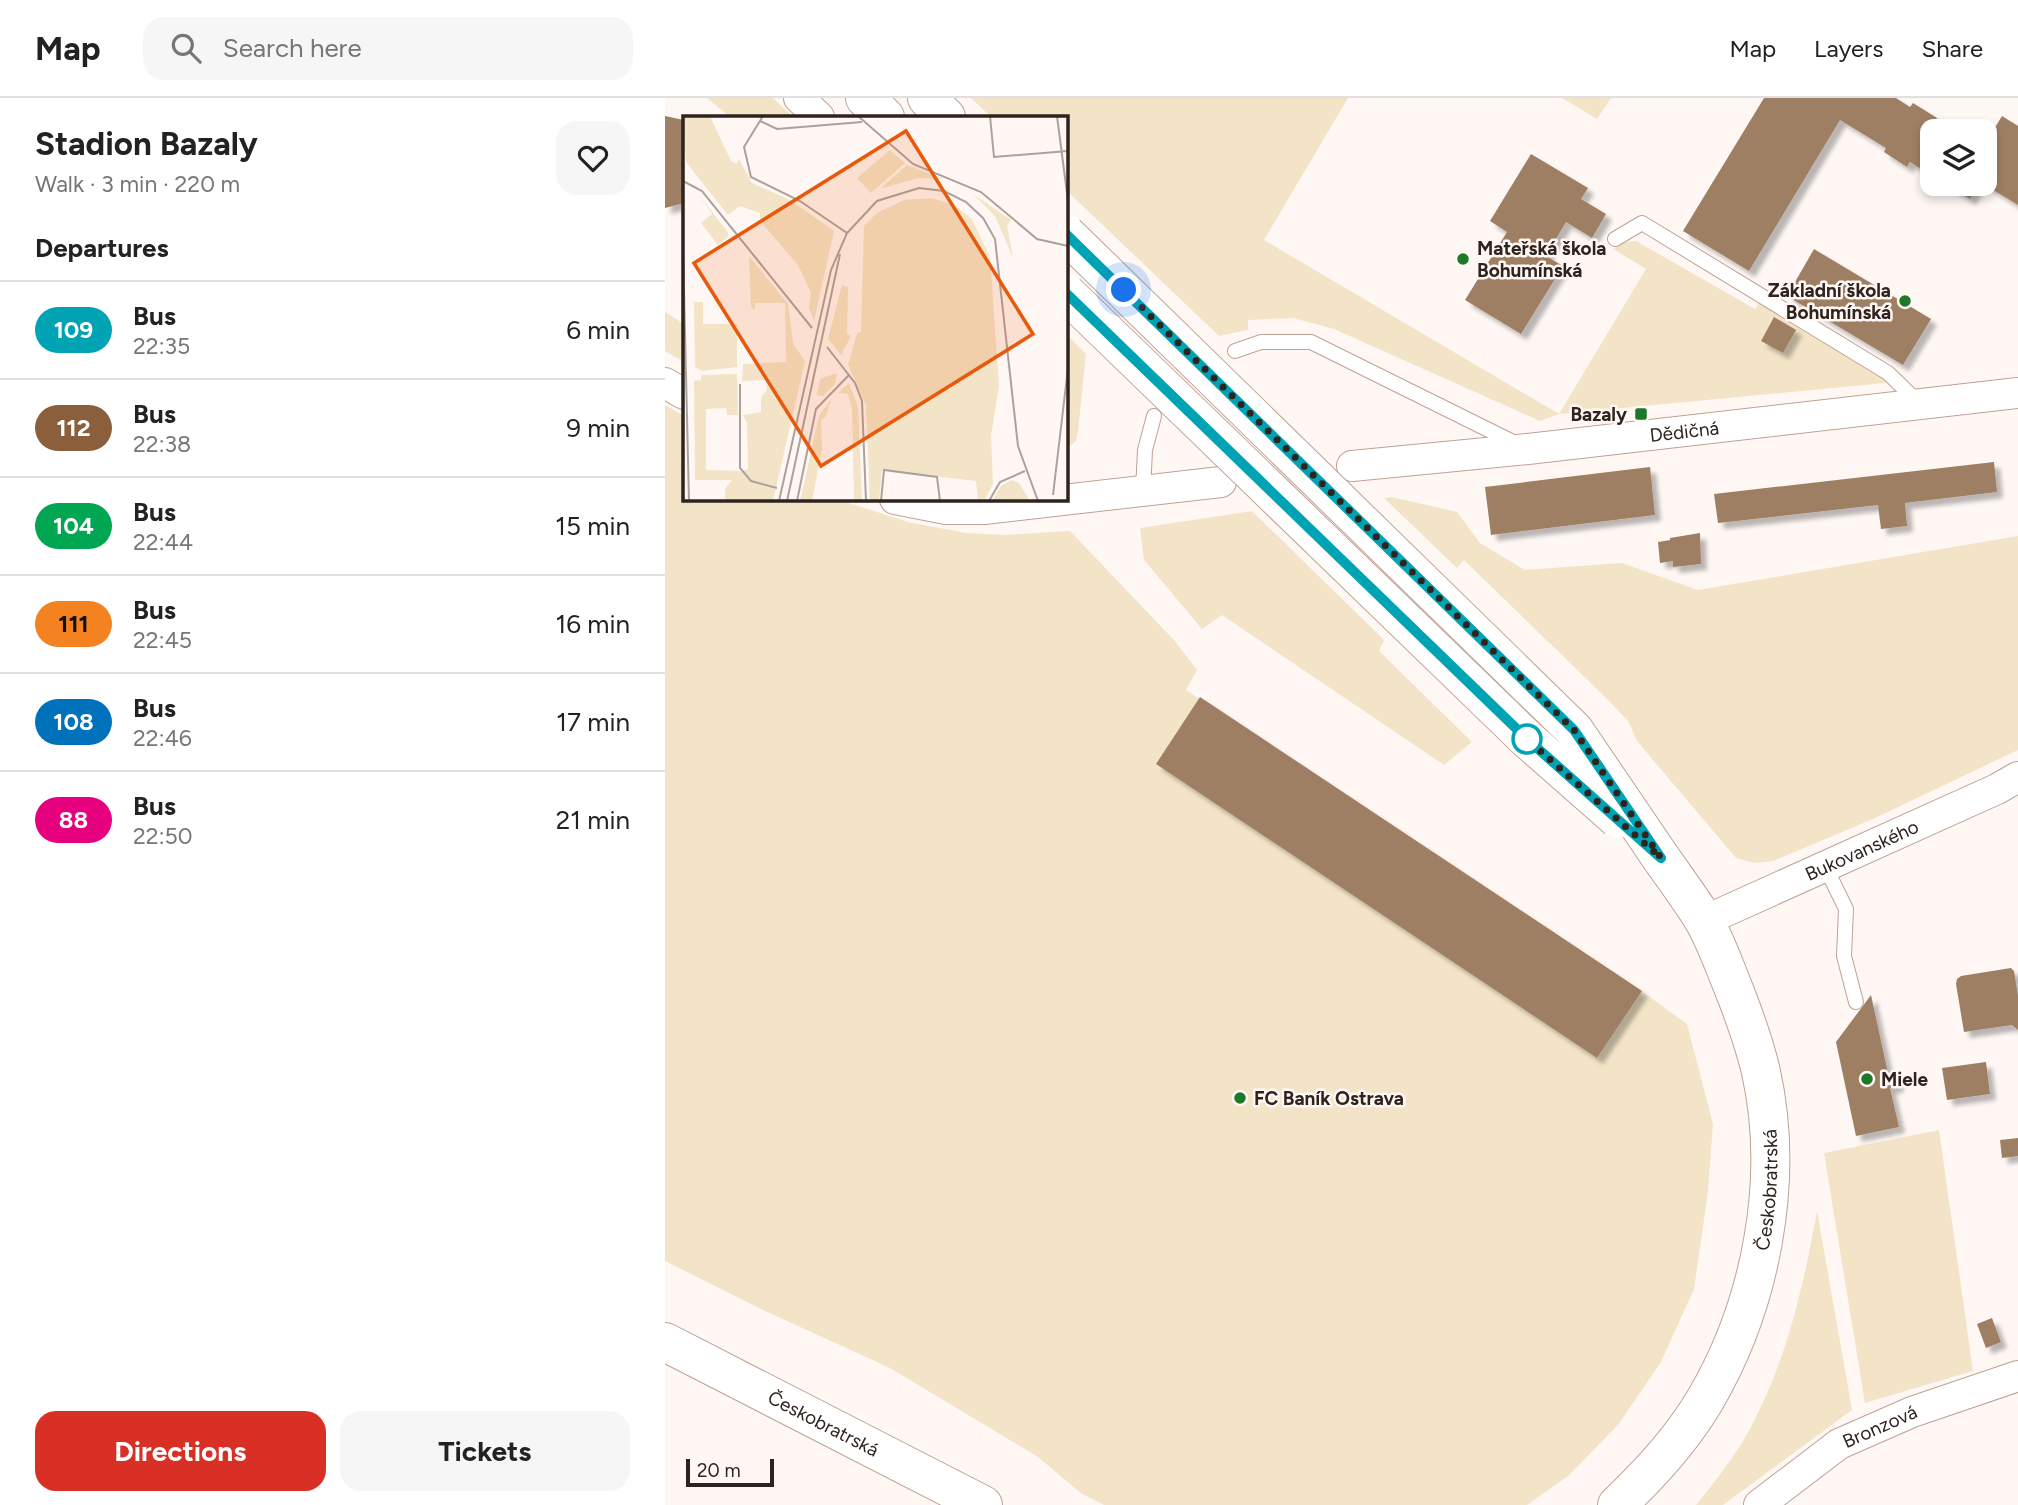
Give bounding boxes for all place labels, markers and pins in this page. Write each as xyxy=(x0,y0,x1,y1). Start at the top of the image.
place label: Mateřská škola Bohumínská xyxy=(1477,237,1606,282)
marker: Mateřská škola Bohumínská xyxy=(1455,251,1471,267)
place label: Základní škola Bohumínská xyxy=(1768,279,1891,324)
marker: Základní škola Bohumínská xyxy=(1897,293,1913,309)
place label: Bazaly xyxy=(1570,403,1627,426)
marker: Bazaly xyxy=(1633,406,1649,422)
unlabelled marker xyxy=(1512,724,1542,754)
place label: Miele xyxy=(1881,1068,1928,1091)
marker: Miele xyxy=(1859,1071,1875,1087)
place label: FC Baník Ostrava xyxy=(1254,1087,1404,1110)
marker: FC Baník Ostrava xyxy=(1232,1090,1248,1106)

